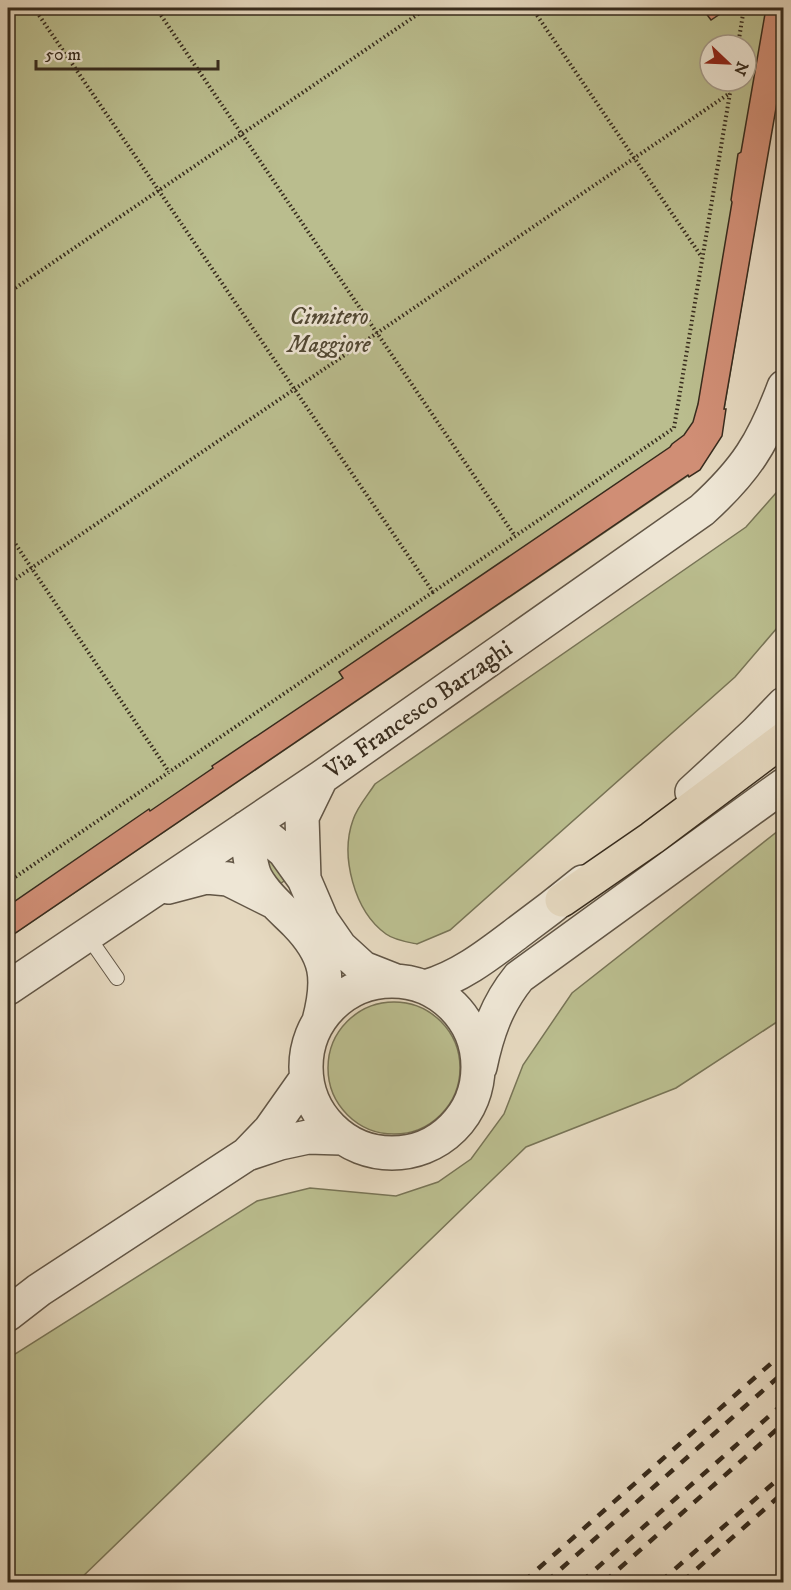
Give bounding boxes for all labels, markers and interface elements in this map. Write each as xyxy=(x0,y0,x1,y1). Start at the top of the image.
scale bar xyxy=(36,33,218,71)
north arrow xyxy=(698,33,758,93)
text: 50 m xyxy=(45,44,81,66)
text: N xyxy=(729,59,753,78)
park label: Cimitero Maggiore xyxy=(286,302,371,360)
street label: Via Francesco Barzaghi xyxy=(318,634,518,786)

